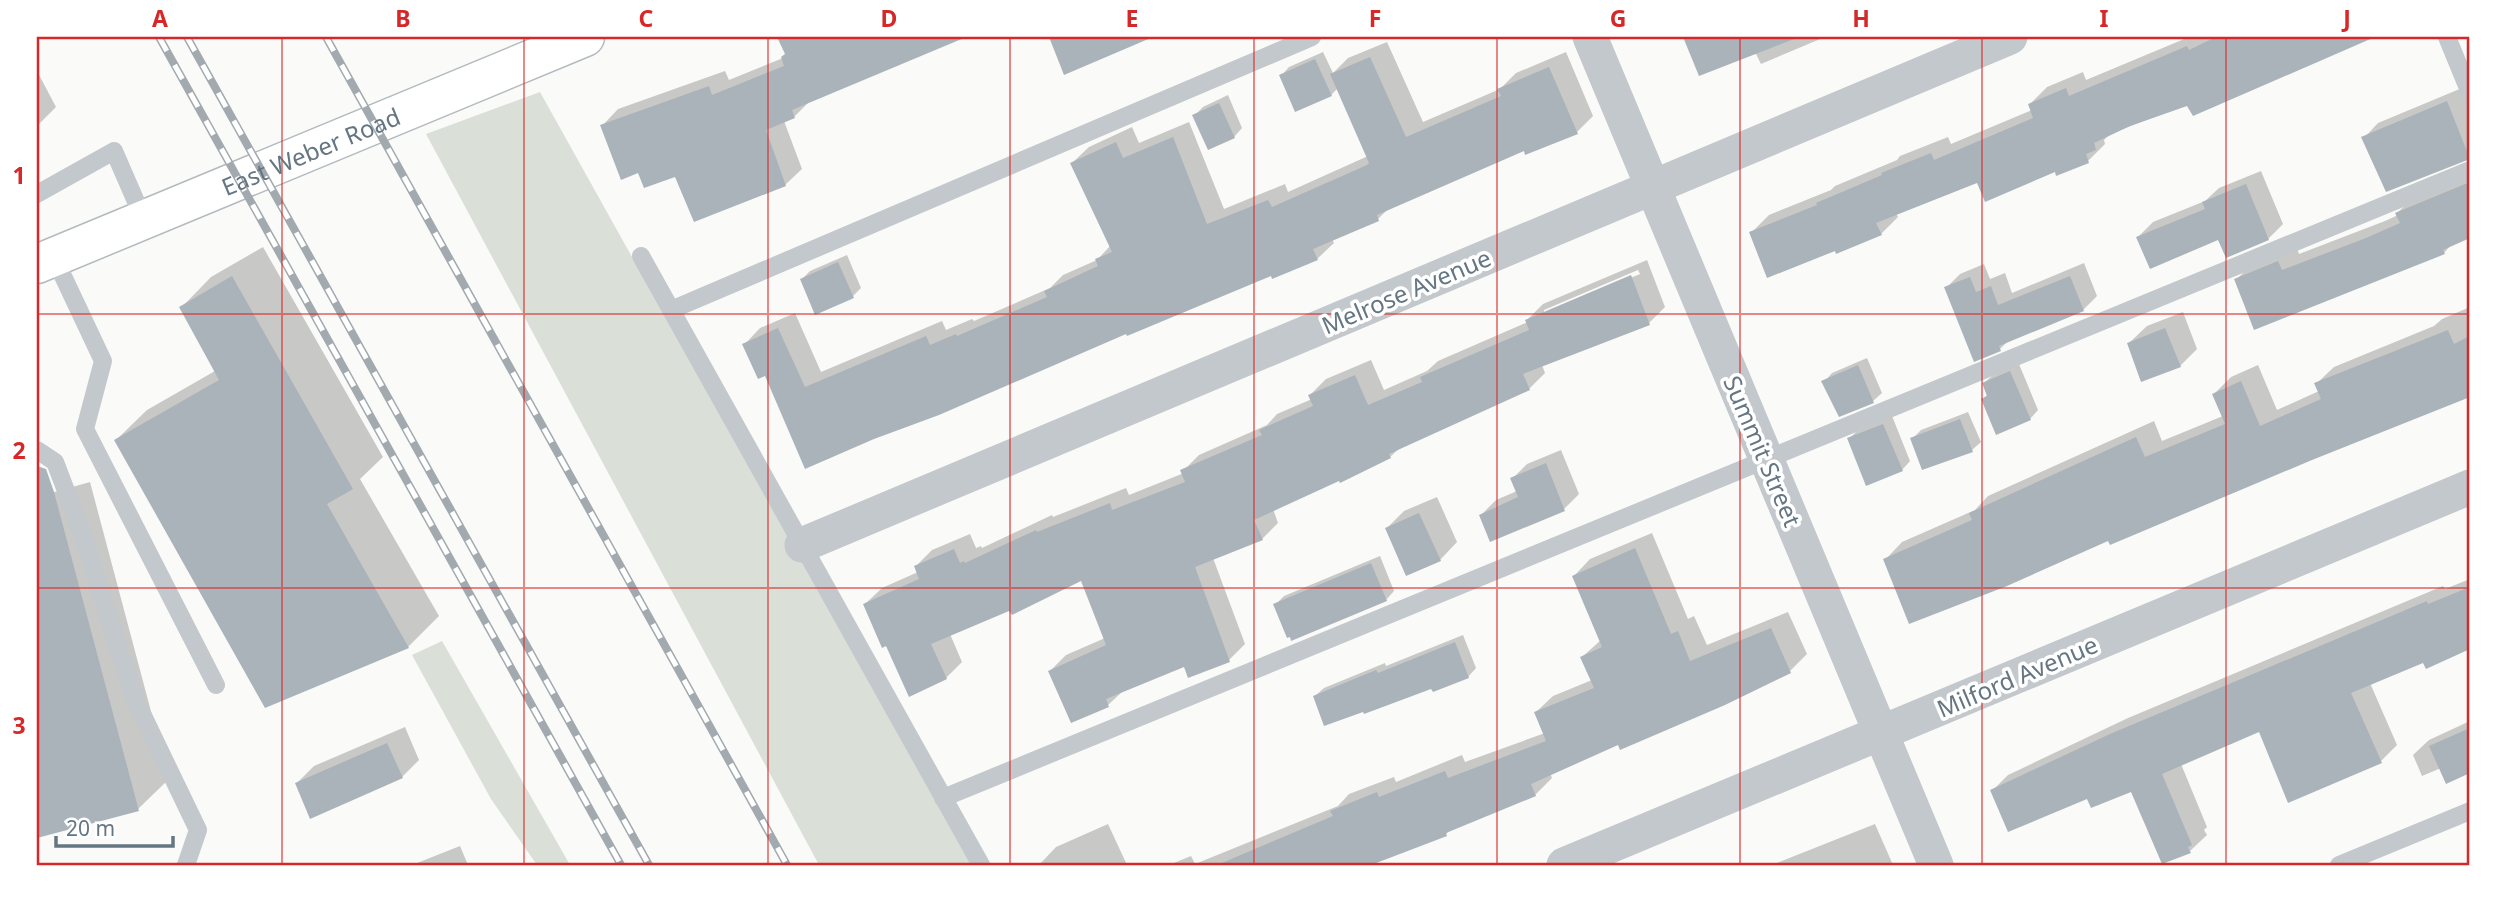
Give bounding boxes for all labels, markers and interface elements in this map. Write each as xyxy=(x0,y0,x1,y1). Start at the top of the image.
text: A xyxy=(152,2,168,34)
text: B xyxy=(395,2,411,34)
text: C xyxy=(639,2,654,34)
text: D xyxy=(881,2,897,34)
text: E xyxy=(1126,2,1138,34)
text: F xyxy=(1369,2,1381,34)
text: G xyxy=(1610,2,1626,34)
text: H xyxy=(1852,2,1870,34)
text: I xyxy=(2100,2,2109,34)
text: J xyxy=(2341,2,2351,34)
street label: East Weber Road xyxy=(216,99,405,202)
text: 1 xyxy=(12,159,26,191)
street label: Melrose Avenue xyxy=(1316,240,1496,342)
street label: Summit Street xyxy=(1716,370,1810,532)
text: 2 xyxy=(12,434,26,466)
street label: Milford Avenue xyxy=(1932,627,2102,725)
text: 3 xyxy=(12,709,26,741)
scale bar xyxy=(56,804,173,848)
text: 20 m xyxy=(66,814,115,842)

